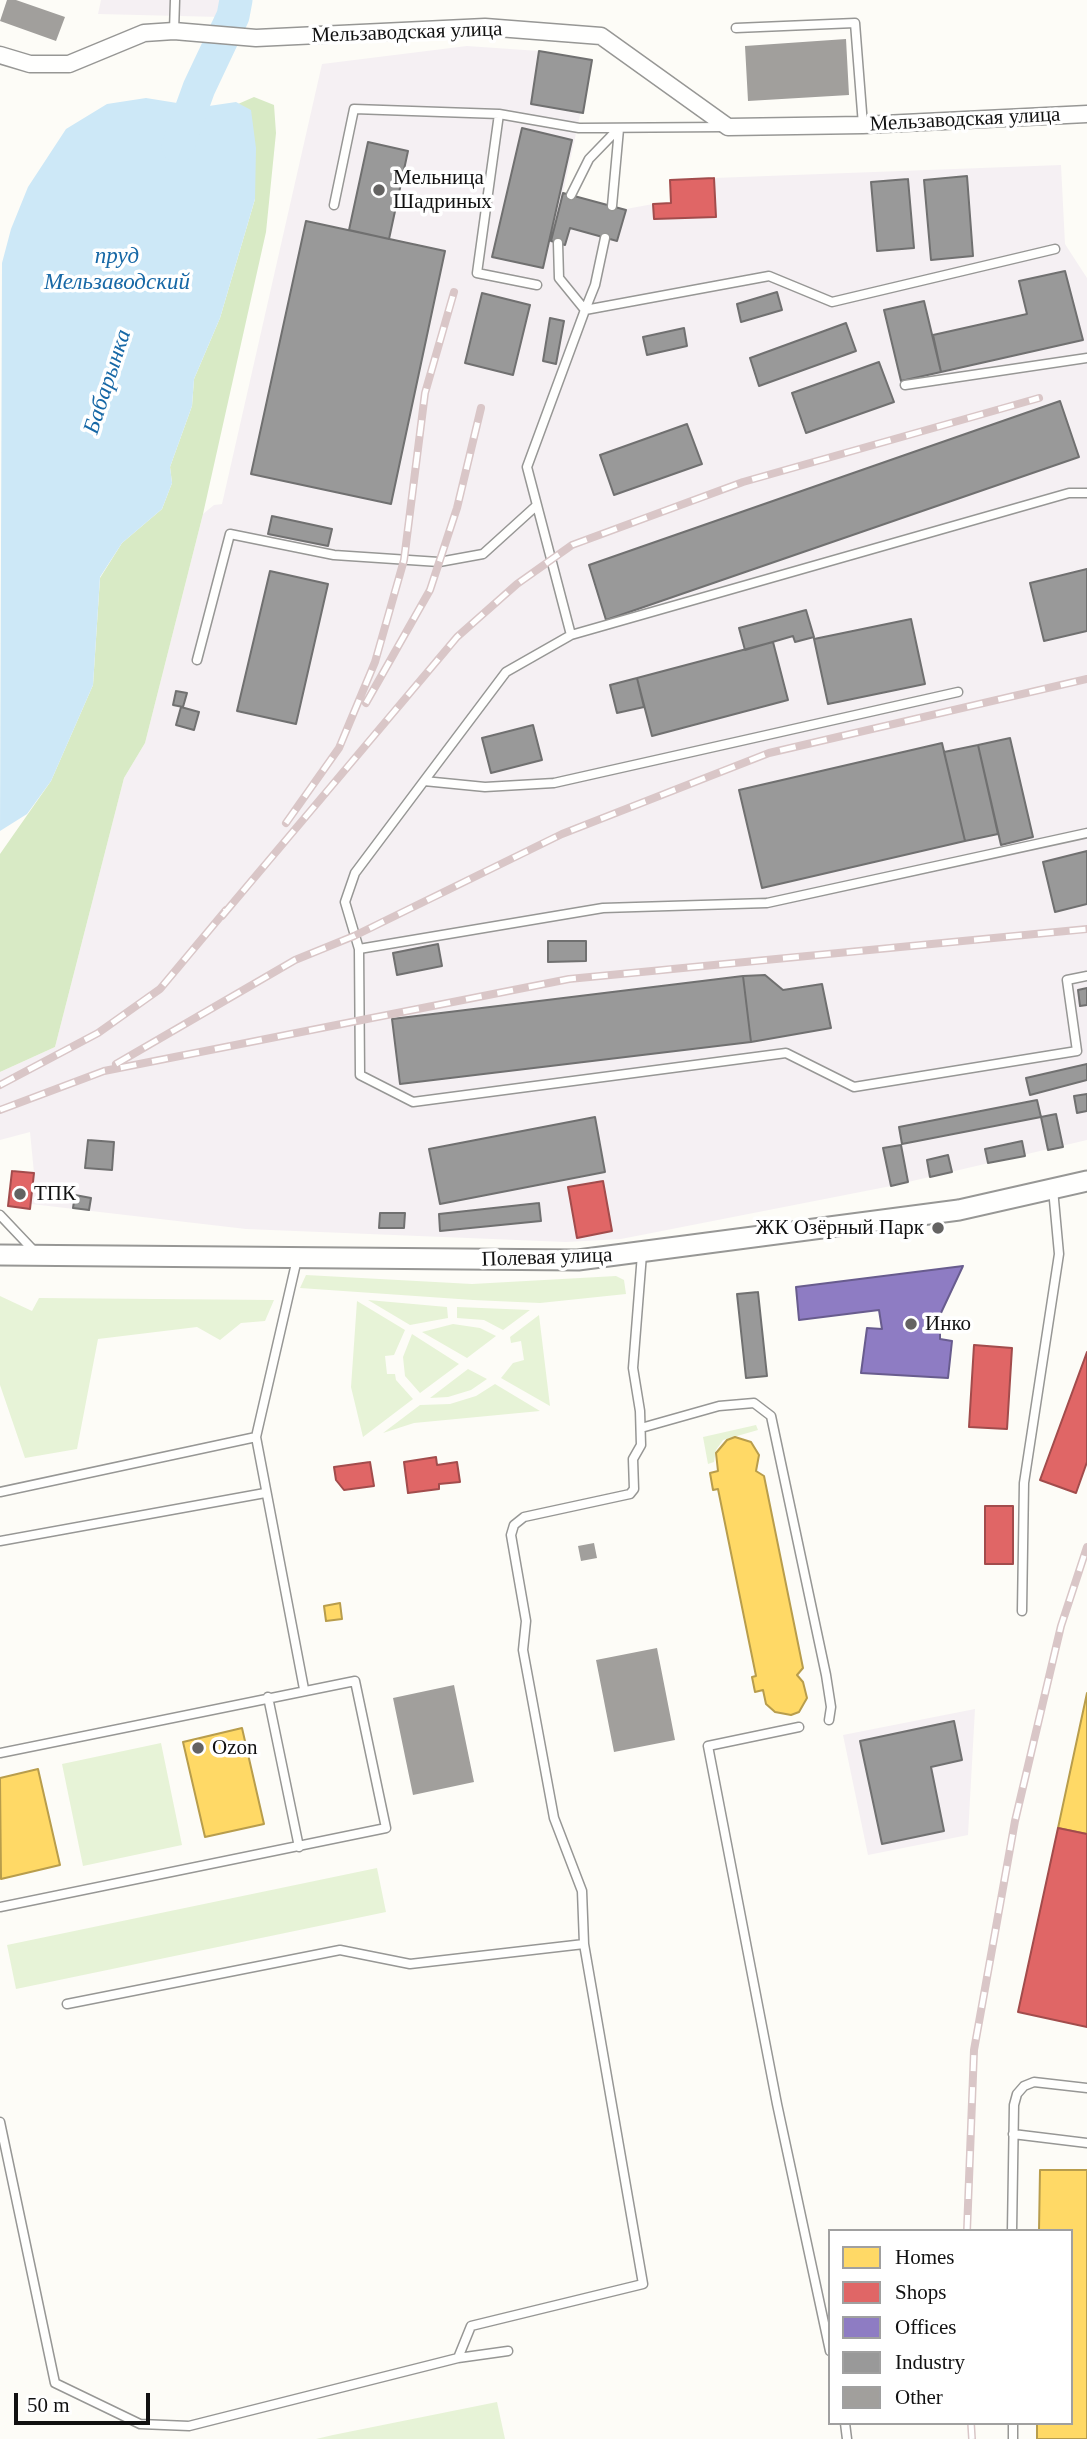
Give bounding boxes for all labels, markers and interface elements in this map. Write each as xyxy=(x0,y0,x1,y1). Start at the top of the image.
street label: Мельзаводская улица xyxy=(311,17,503,49)
street label: Мельзаводская улица xyxy=(869,102,1061,138)
place label: Мельница Шадриных xyxy=(393,165,492,215)
marker: Мельница Шадриных xyxy=(371,182,387,198)
water label: пруд Мельзаводский xyxy=(44,243,190,297)
water label: Бабарынка xyxy=(78,326,138,438)
place label: ТПК xyxy=(34,1181,76,1207)
marker: ТПК xyxy=(12,1186,28,1202)
place label: ЖК Озёрный Парк xyxy=(756,1215,924,1241)
marker: ЖК Озёрный Парк xyxy=(930,1220,946,1236)
street label: Полевая улица xyxy=(481,1243,613,1273)
place label: Инко xyxy=(925,1311,971,1337)
marker: Инко xyxy=(903,1316,919,1332)
place label: Ozon xyxy=(212,1735,257,1761)
marker: Ozon xyxy=(190,1740,206,1756)
legend xyxy=(828,2229,1073,2425)
text: Homes xyxy=(895,2245,955,2269)
text: Shops xyxy=(895,2280,946,2304)
text: Offices xyxy=(895,2315,956,2339)
text: Industry xyxy=(895,2350,965,2374)
scale bar xyxy=(18,2380,154,2424)
text: Other xyxy=(895,2385,943,2409)
text: 50 m xyxy=(27,2393,70,2417)

